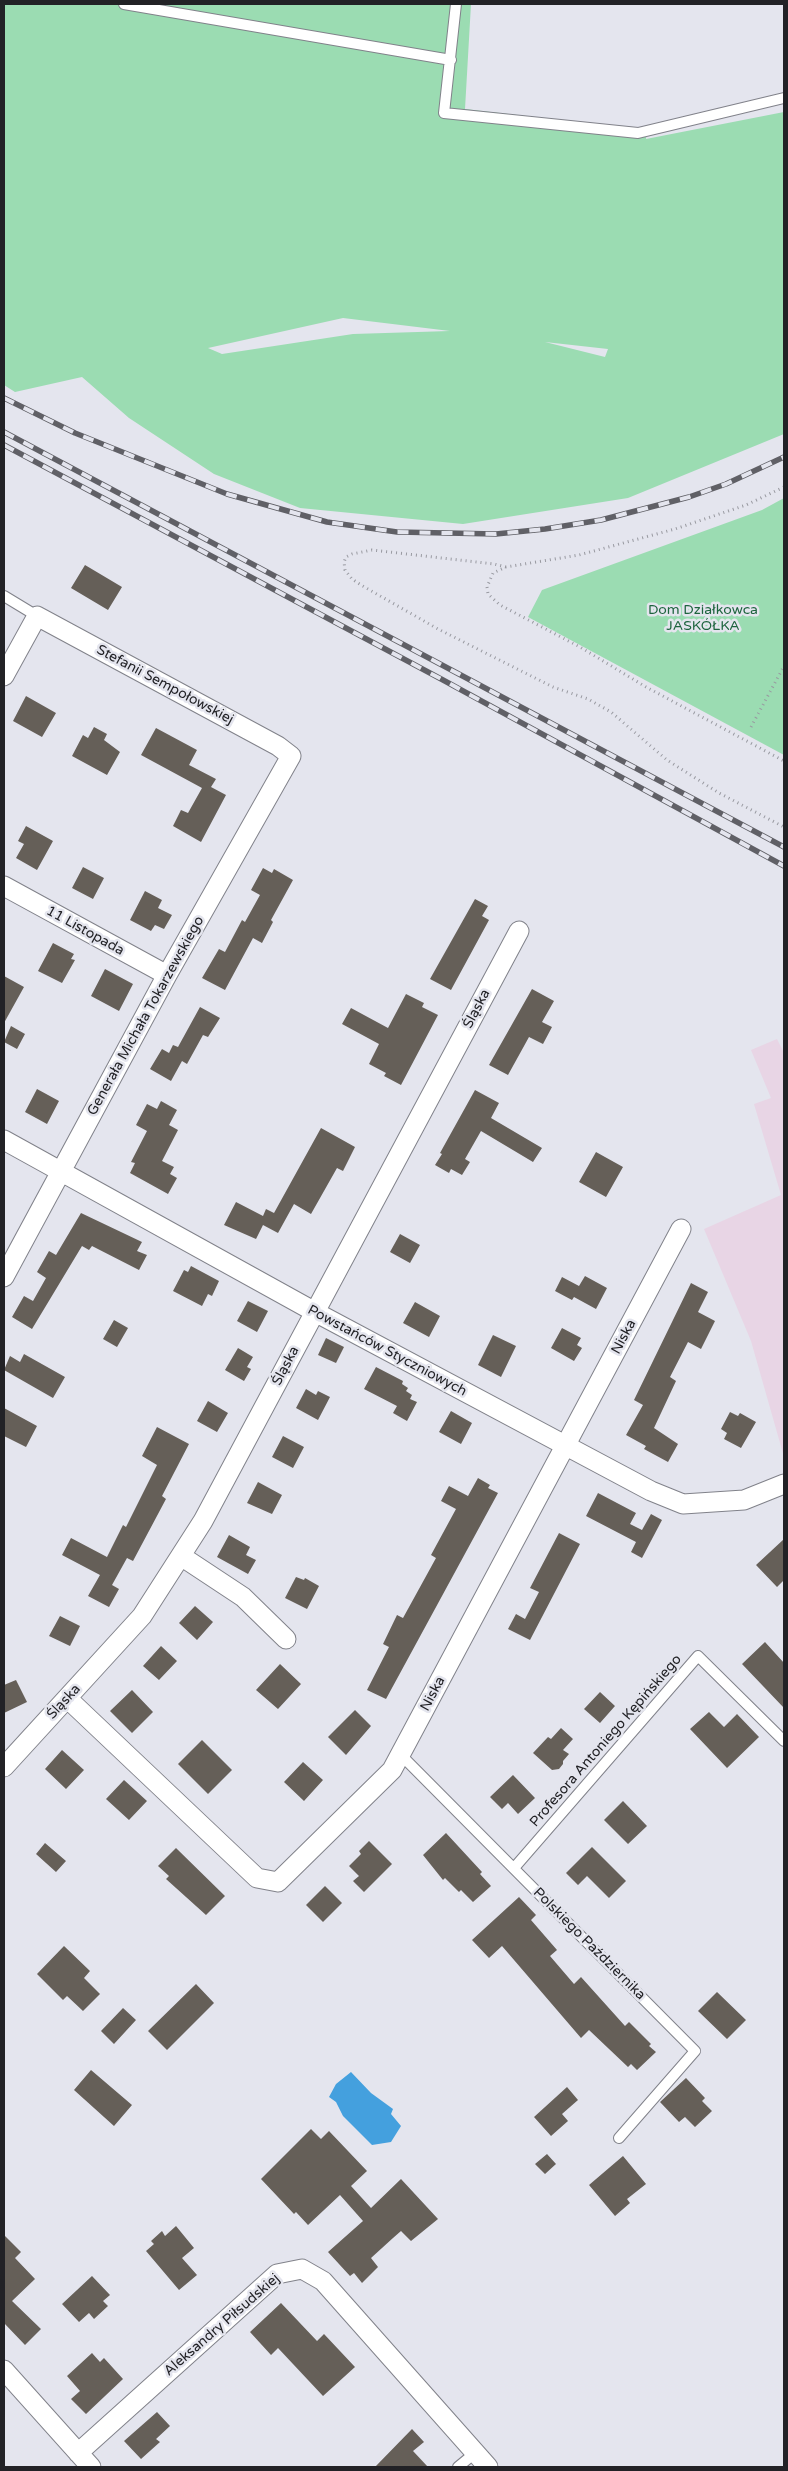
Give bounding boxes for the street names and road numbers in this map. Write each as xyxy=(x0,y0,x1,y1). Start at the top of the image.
street label: Stefanii Sempołowskiej xyxy=(94,642,236,728)
street label: 11 Listopada xyxy=(43,903,127,959)
street label: Generała Michała Tokarzewskiego xyxy=(84,913,208,1119)
street label: Śląska xyxy=(460,987,494,1031)
street label: Powstańców Styczniowych xyxy=(304,1302,470,1400)
street label: Niska xyxy=(608,1317,640,1357)
street label: Śląska xyxy=(269,1344,303,1388)
street label: Profesora Antoniego Kępińskiego xyxy=(527,1652,685,1830)
street label: Niska xyxy=(417,1674,449,1714)
street label: Śląska xyxy=(44,1681,84,1723)
street label: Polskiego Października xyxy=(529,1884,649,2004)
street label: Aleksandry Piłsudskiej xyxy=(161,2270,283,2380)

